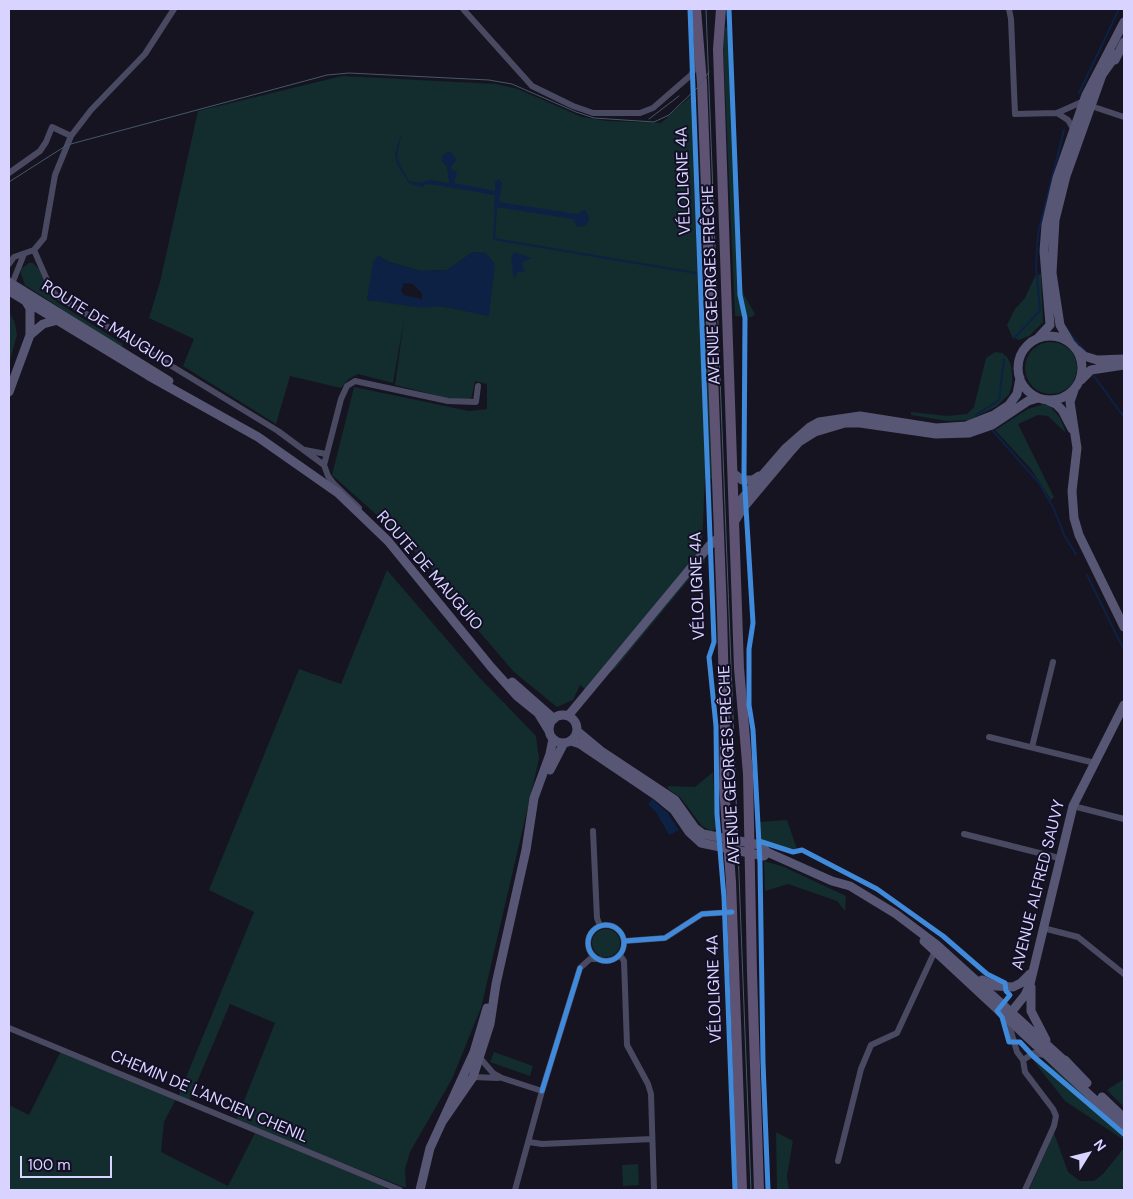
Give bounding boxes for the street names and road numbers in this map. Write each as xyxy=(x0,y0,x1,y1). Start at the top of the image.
street label: VÉLOLIGNE 4A xyxy=(673,126,695,236)
street label: AVENUE GEORGES FRÊCHE xyxy=(699,185,725,385)
street label: ROUTE DE MAUGUIO xyxy=(38,277,176,373)
street label: ROUTE DE MAUGUIO xyxy=(372,507,486,635)
street label: VÉLOLIGNE 4A xyxy=(687,531,709,641)
street label: AVENUE GEORGES FRÊCHE xyxy=(715,665,745,865)
street label: AVENUE ALFRED SAUVY xyxy=(1009,798,1069,972)
street label: VÉLOLIGNE 4A xyxy=(704,934,726,1044)
street label: CHEMIN DE L'ANCIEN CHENIL xyxy=(107,1047,311,1147)

